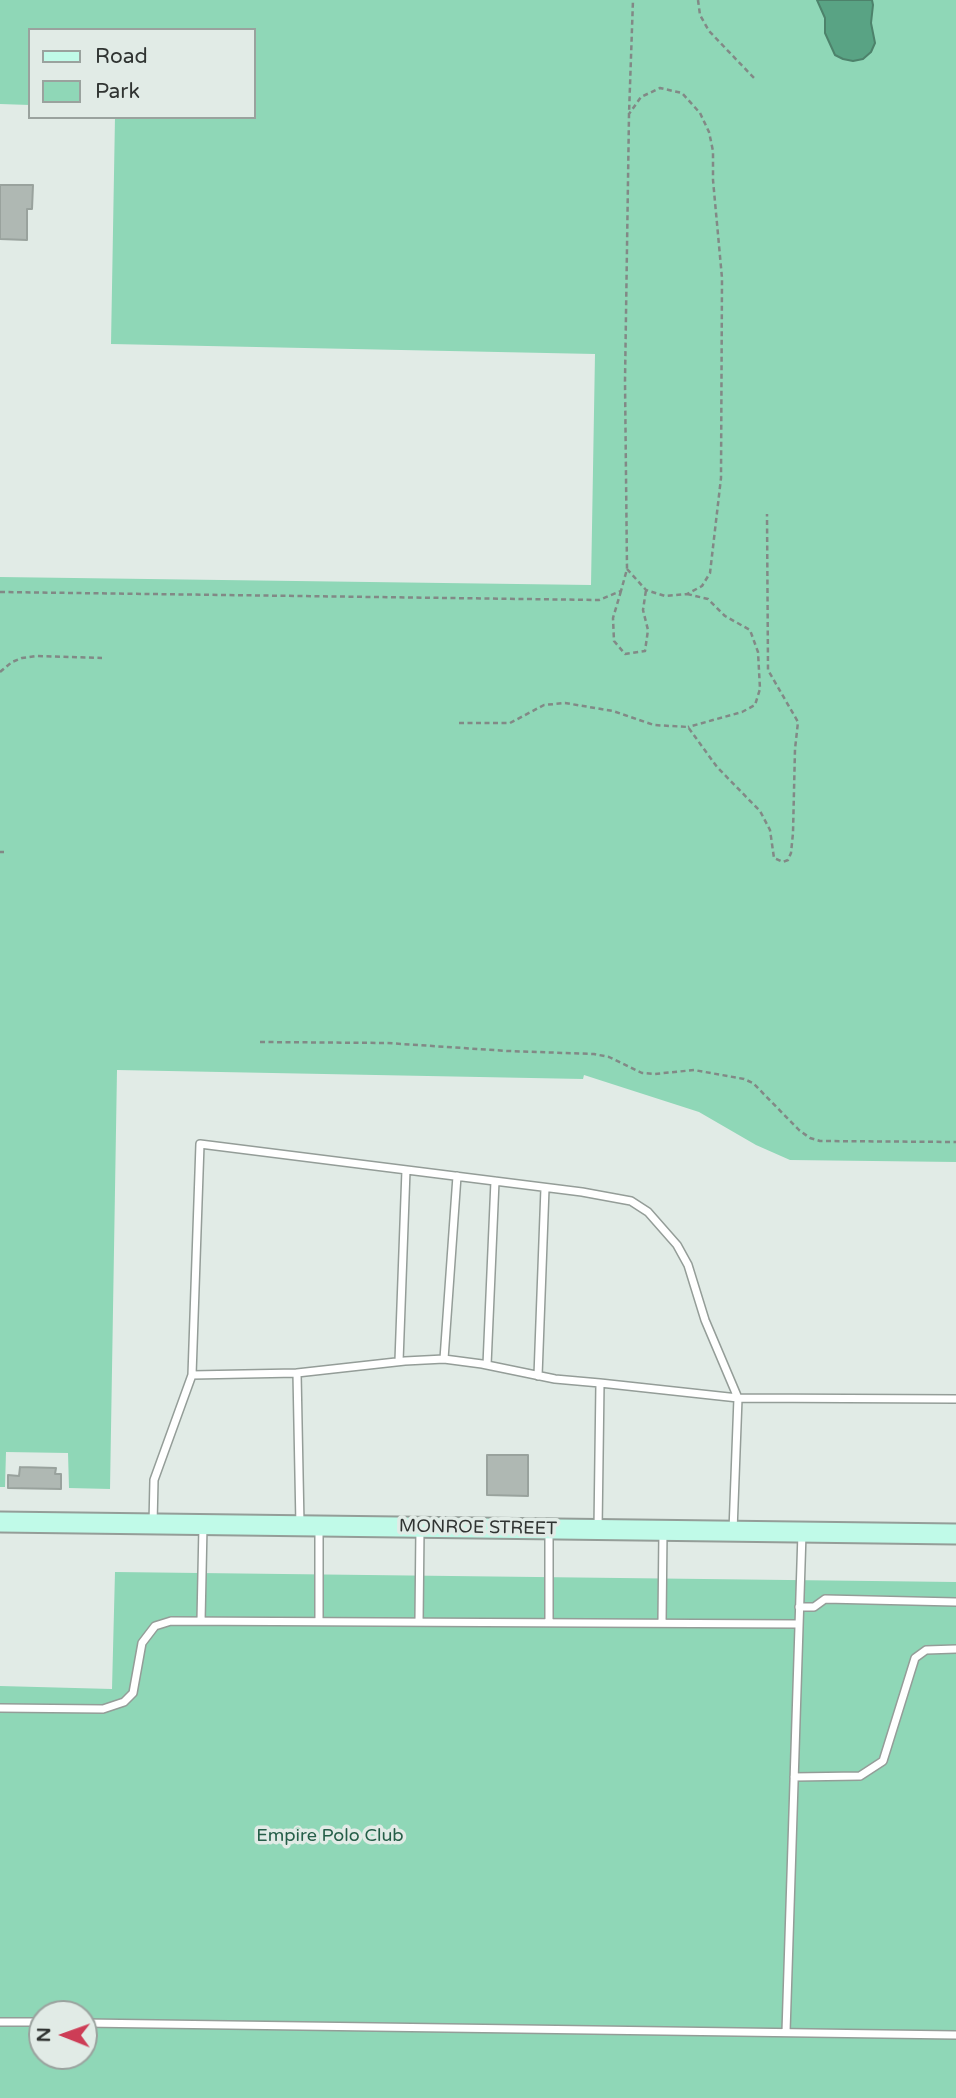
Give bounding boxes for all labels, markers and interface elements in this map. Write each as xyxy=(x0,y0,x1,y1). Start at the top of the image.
legend xyxy=(28,28,256,119)
text: Road xyxy=(95,44,148,69)
text: Park xyxy=(95,79,140,104)
street label: MONROE STREET xyxy=(399,1516,557,1540)
park label: Empire Polo Club xyxy=(256,1825,404,1847)
north arrow xyxy=(28,2000,98,2070)
text: N xyxy=(33,2027,55,2042)

